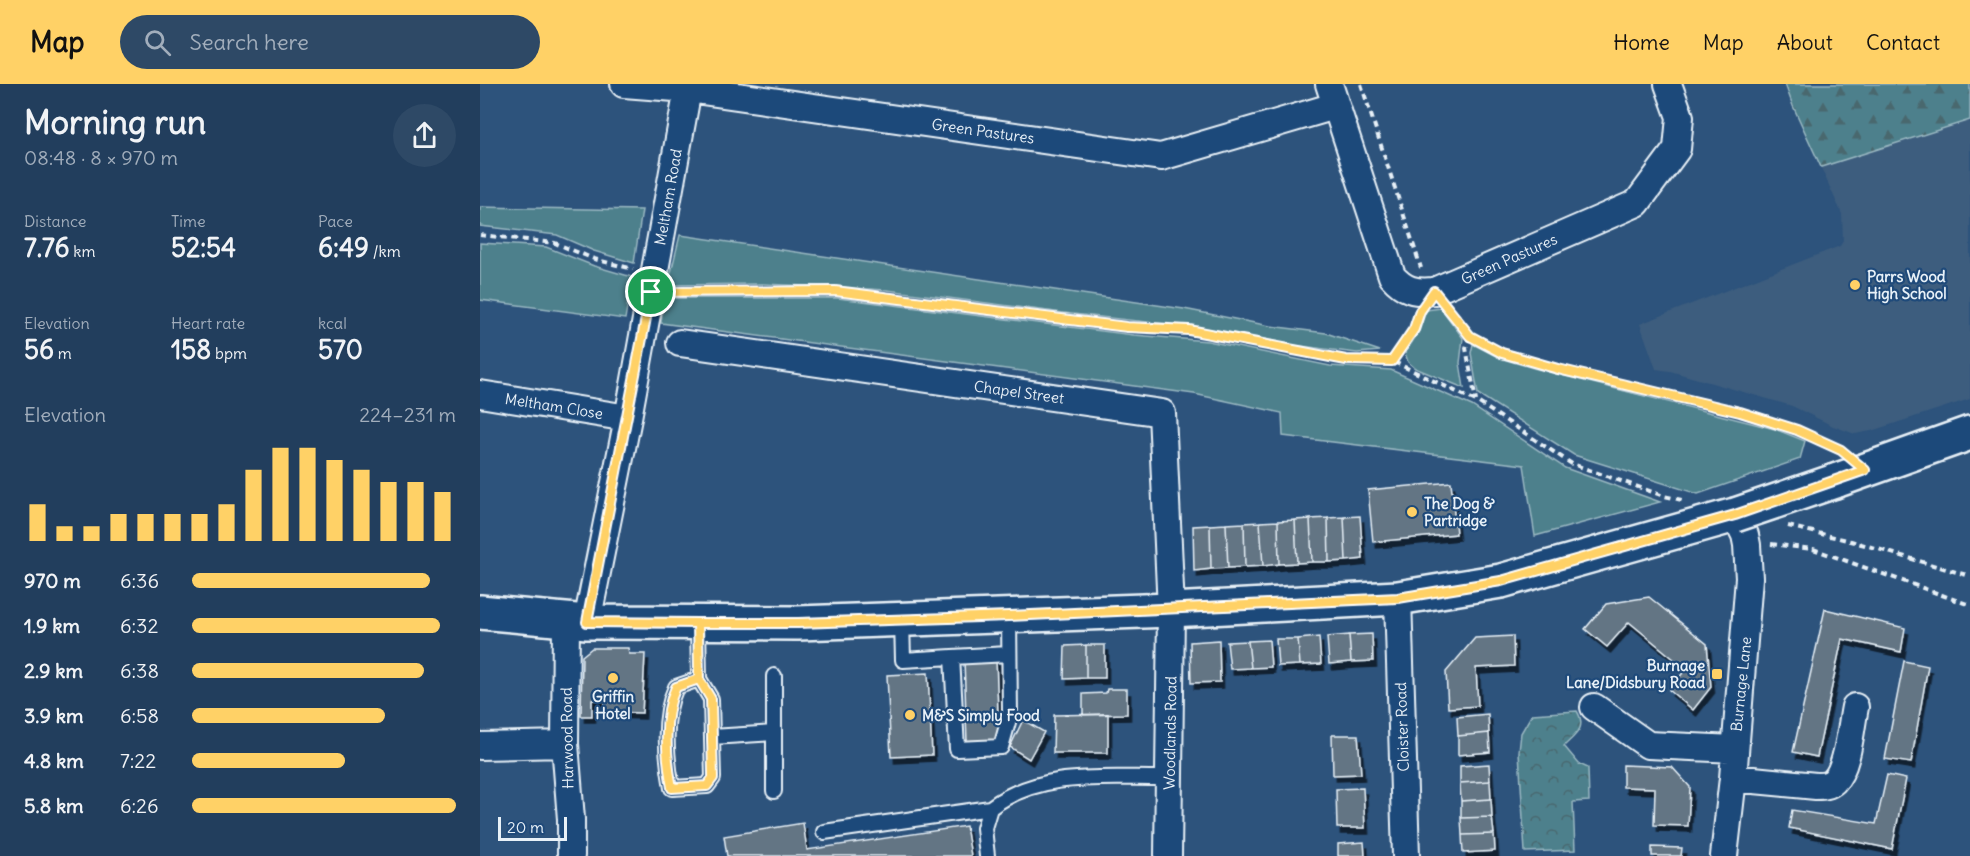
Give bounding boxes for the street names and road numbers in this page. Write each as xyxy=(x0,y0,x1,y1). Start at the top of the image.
street label: Green Pastures xyxy=(930,114,1036,148)
street label: Meltham Road xyxy=(650,147,686,247)
street label: Green Pastures xyxy=(1458,229,1560,289)
street label: Chapel Street xyxy=(973,376,1065,408)
street label: Meltham Close xyxy=(504,389,604,423)
street label: Burnage Lane xyxy=(1727,636,1755,732)
street label: Woodlands Road xyxy=(1160,676,1180,790)
street label: Cloister Road xyxy=(1391,682,1413,772)
street label: Harwood Road xyxy=(557,687,577,789)

